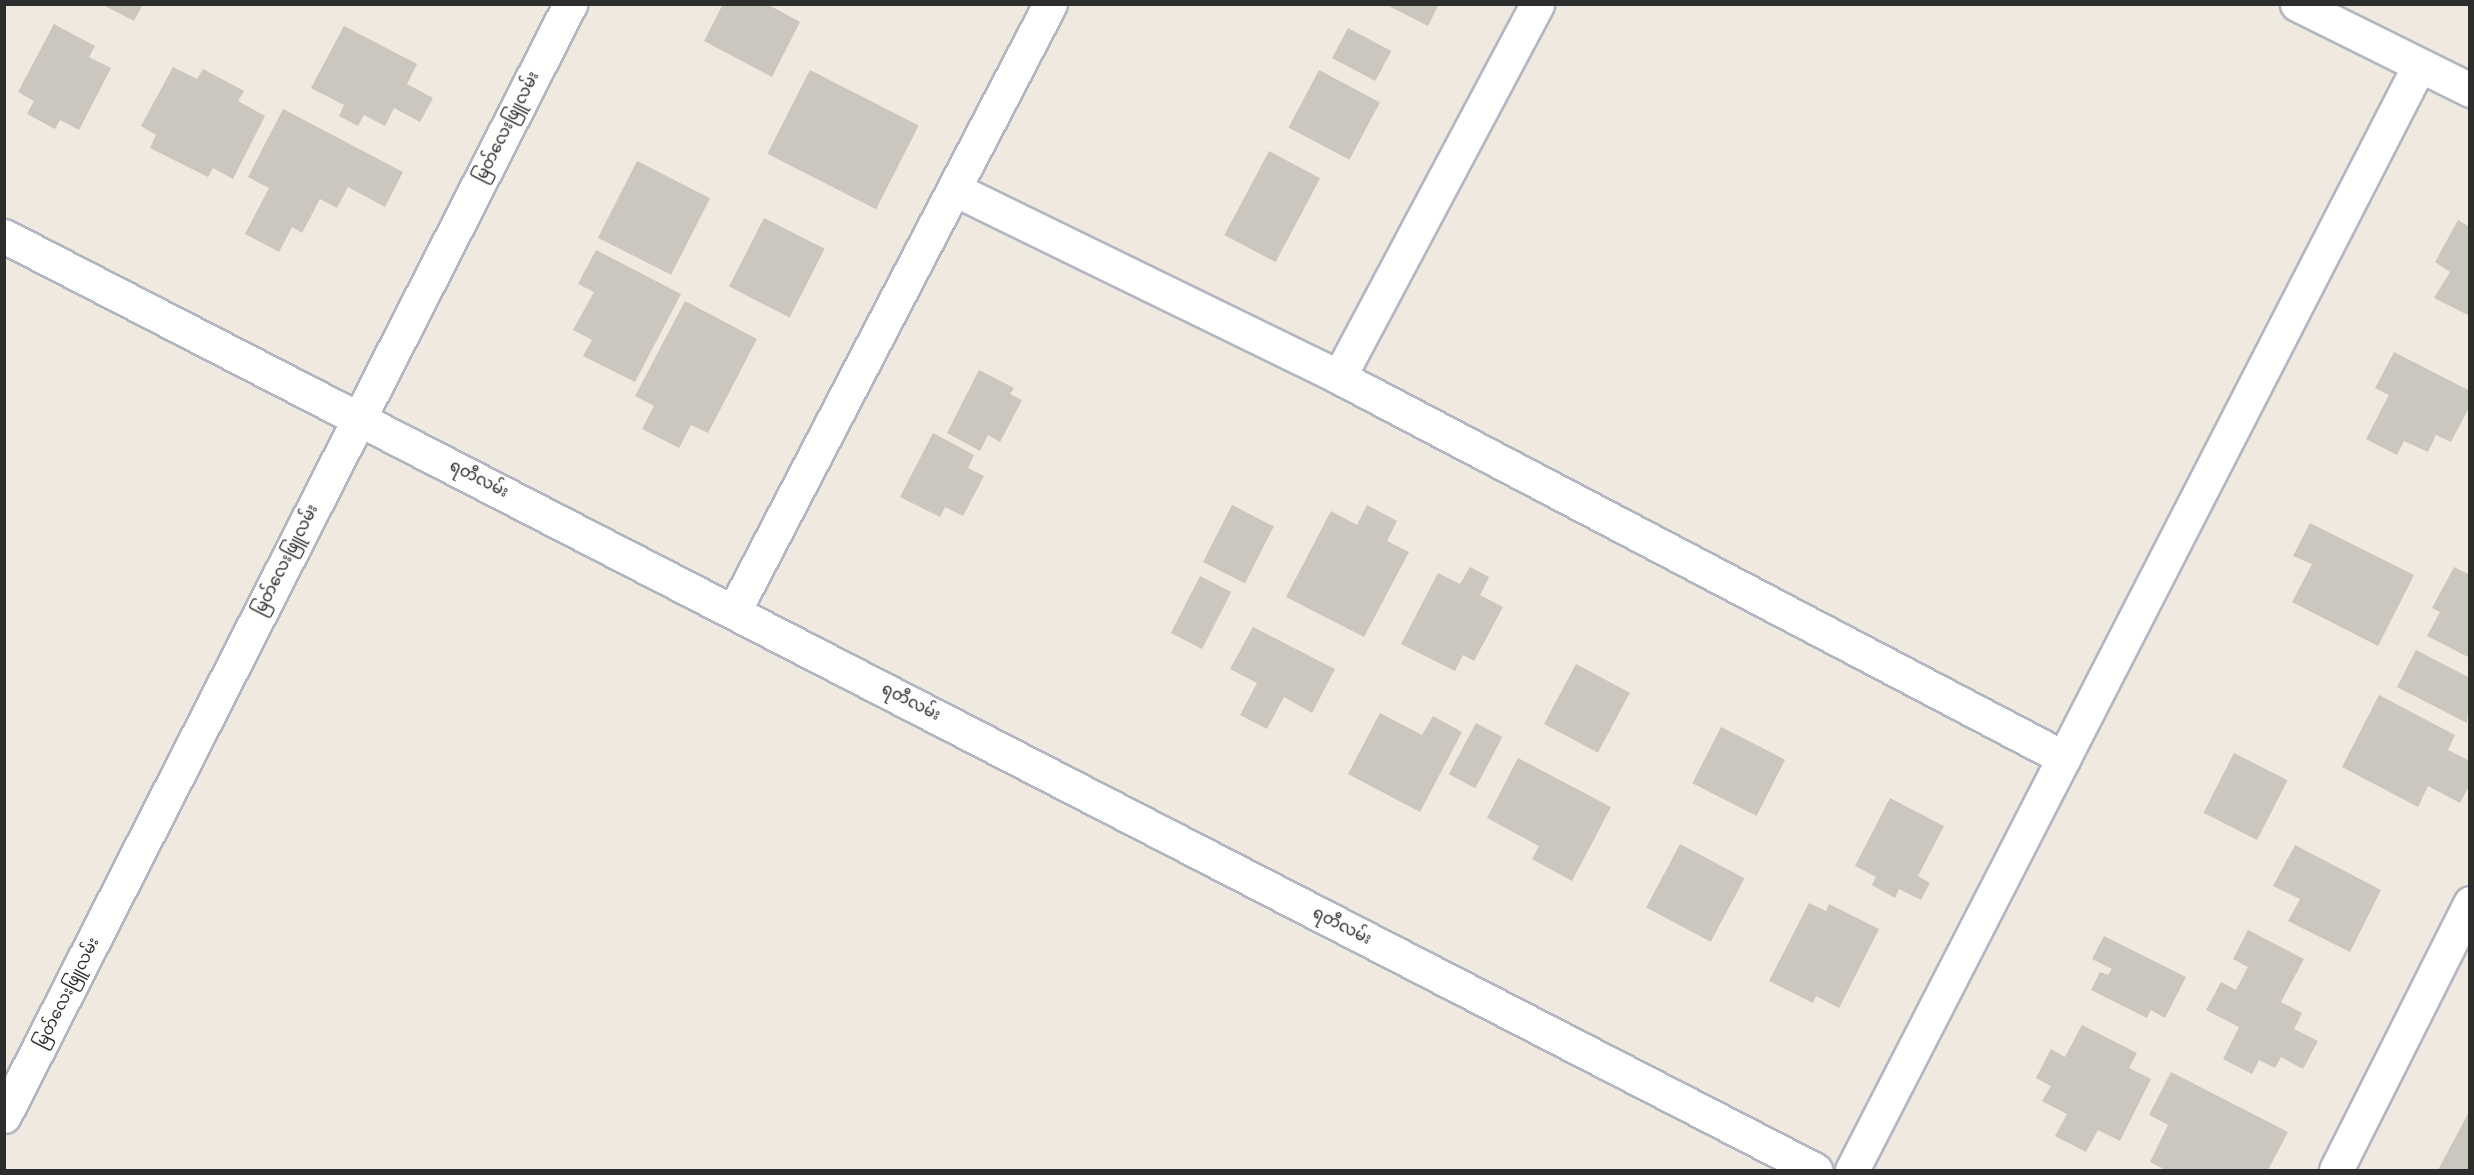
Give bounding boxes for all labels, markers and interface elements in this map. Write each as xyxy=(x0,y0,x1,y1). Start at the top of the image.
street label: မြတ်လေးဖြူလမ်း xyxy=(471,68,543,186)
street label: ရတီလမ်း xyxy=(446,456,512,502)
street label: မြတ်လေးဖြူလမ်း xyxy=(250,501,322,619)
street label: ရတီလမ်း xyxy=(878,679,944,725)
street label: ရတီလမ်း xyxy=(1309,903,1375,949)
street label: မြတ်လေးဖြူလမ်း xyxy=(31,934,103,1052)

